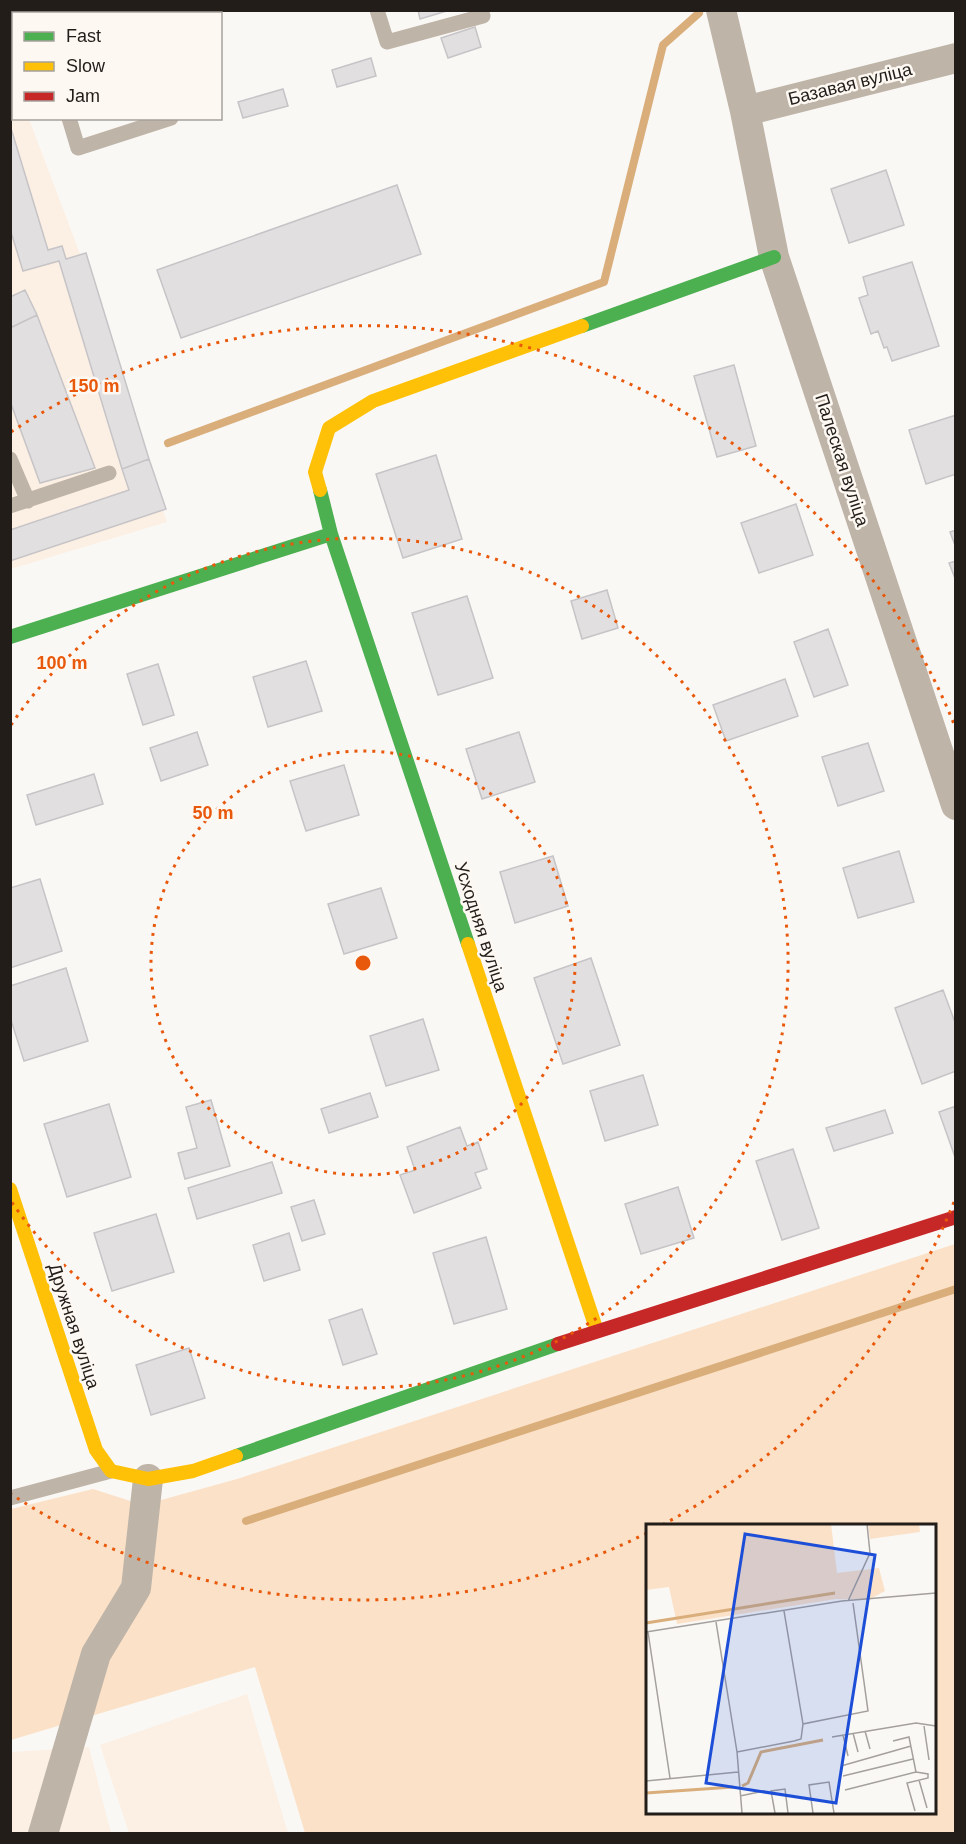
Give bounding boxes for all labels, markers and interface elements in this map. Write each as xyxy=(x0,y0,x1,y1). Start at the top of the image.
legend xyxy=(12,12,222,120)
text: Fast xyxy=(66,26,101,46)
text: Slow xyxy=(66,56,106,76)
street label: Базавая вуліца xyxy=(786,59,915,109)
text: Jam xyxy=(66,86,100,106)
text: 150 m xyxy=(68,376,120,396)
street label: Палеская вуліца xyxy=(811,391,873,530)
text: 100 m xyxy=(36,653,88,673)
text: 50 m xyxy=(192,803,234,823)
street label: Усходняя вуліца xyxy=(451,860,512,995)
centre of rings xyxy=(353,953,373,973)
street label: Дружная вуліца xyxy=(44,1261,104,1392)
inset map xyxy=(646,1524,936,1814)

